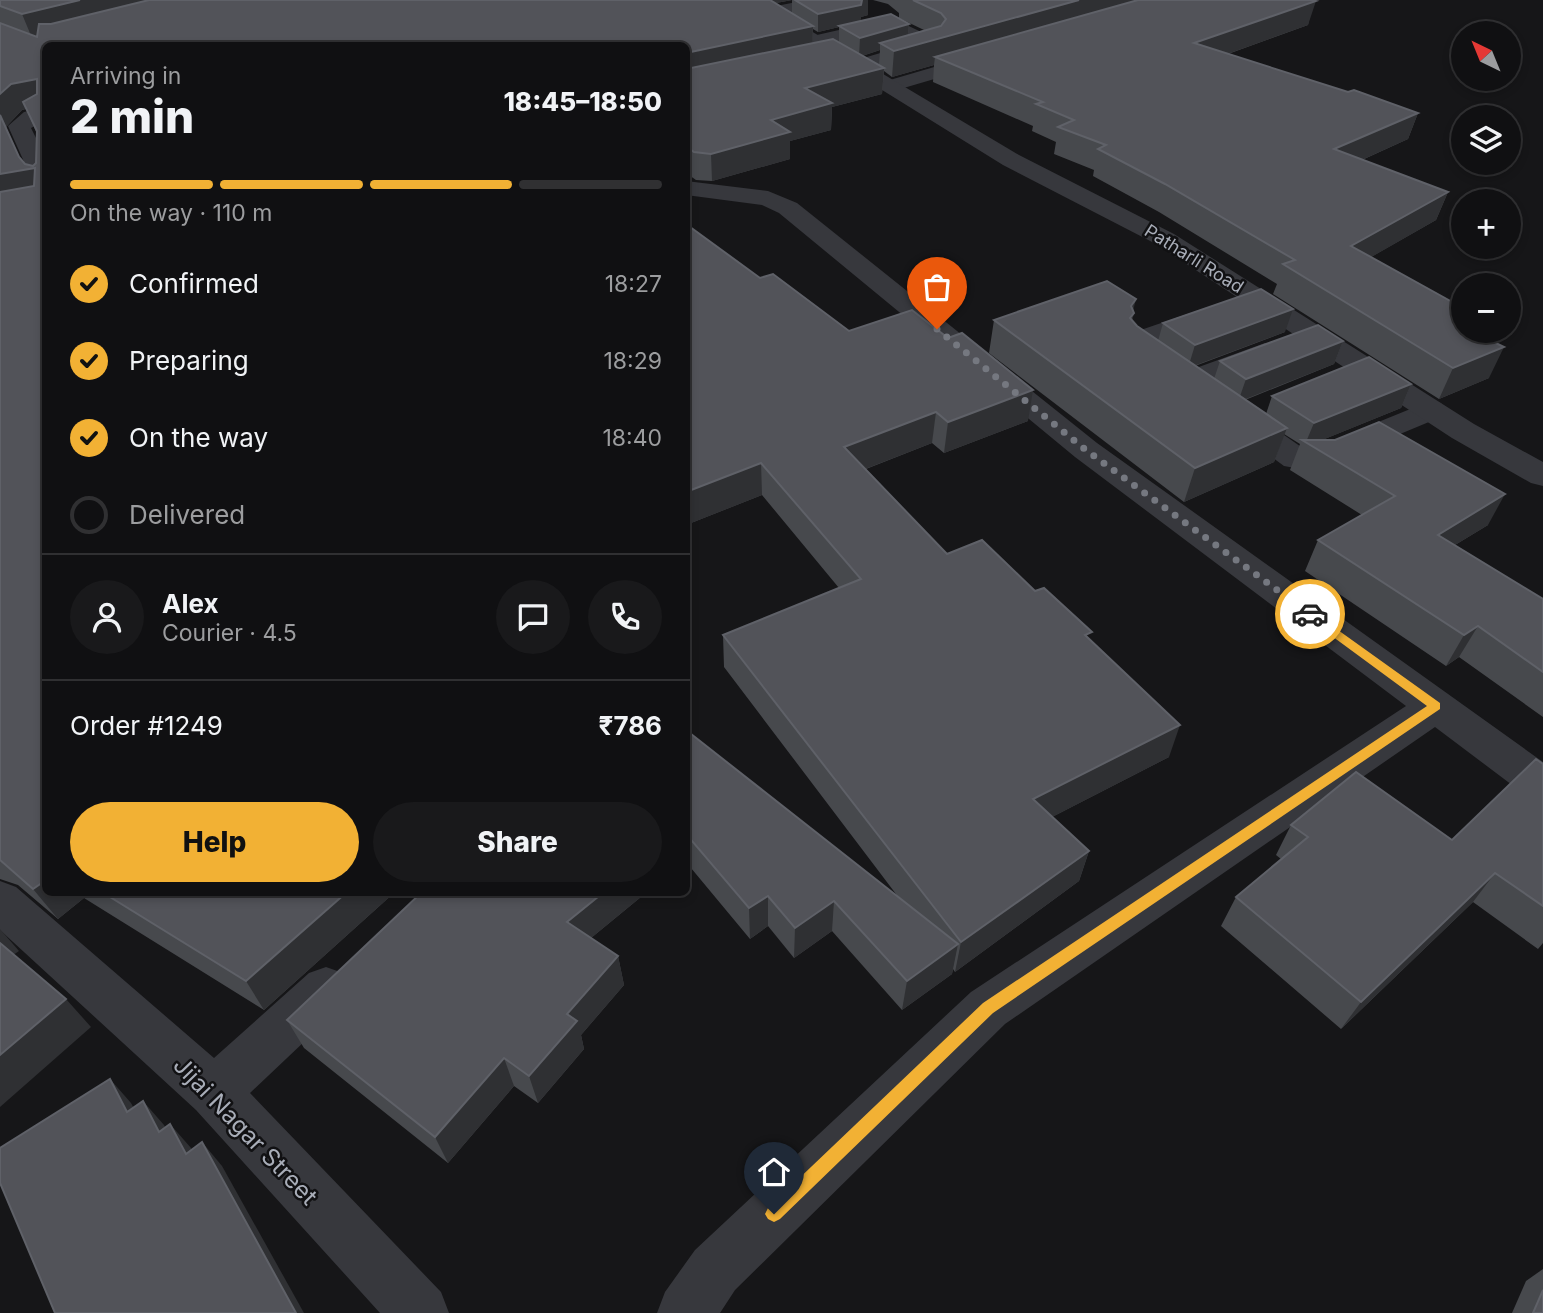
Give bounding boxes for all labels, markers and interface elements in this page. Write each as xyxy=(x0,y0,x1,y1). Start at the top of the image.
north arrow xyxy=(1451,21,1521,91)
map controls xyxy=(1451,21,1521,343)
text: Arriving in xyxy=(70,62,181,90)
text: 18:45–18:50 xyxy=(503,86,662,117)
text: 2 min xyxy=(70,88,194,144)
button: layers xyxy=(1451,105,1521,175)
button: + xyxy=(1451,189,1521,259)
text: On the way · 110 m xyxy=(70,199,272,227)
street label: Patharli Road xyxy=(1141,220,1248,297)
pin xyxy=(907,257,967,329)
icon: check xyxy=(70,265,108,303)
text: Confirmed xyxy=(129,268,259,299)
icon: bag xyxy=(918,268,956,306)
text: 18:27 xyxy=(605,270,662,298)
button: − xyxy=(1451,273,1521,343)
icon: check xyxy=(70,342,108,380)
text: Preparing xyxy=(129,345,249,376)
text: 18:29 xyxy=(604,347,662,375)
icon: check xyxy=(70,419,108,457)
text: On the way xyxy=(129,422,268,453)
text: 18:40 xyxy=(602,424,662,452)
text: Delivered xyxy=(129,499,245,530)
courier xyxy=(1275,579,1345,649)
button: person xyxy=(70,580,144,654)
button: chat xyxy=(496,580,570,654)
button: phone xyxy=(588,580,662,654)
text: Alex xyxy=(162,588,219,619)
icon: car xyxy=(1291,595,1329,633)
text: Courier · 4.5 xyxy=(162,619,297,647)
text: Order #1249 xyxy=(70,710,223,741)
text: ₹786 xyxy=(599,710,662,741)
button: Help xyxy=(70,802,359,882)
button: Share xyxy=(373,802,662,882)
street label: Jijai Nagar Street xyxy=(167,1051,323,1211)
pin xyxy=(744,1142,804,1214)
icon: home xyxy=(755,1153,793,1191)

